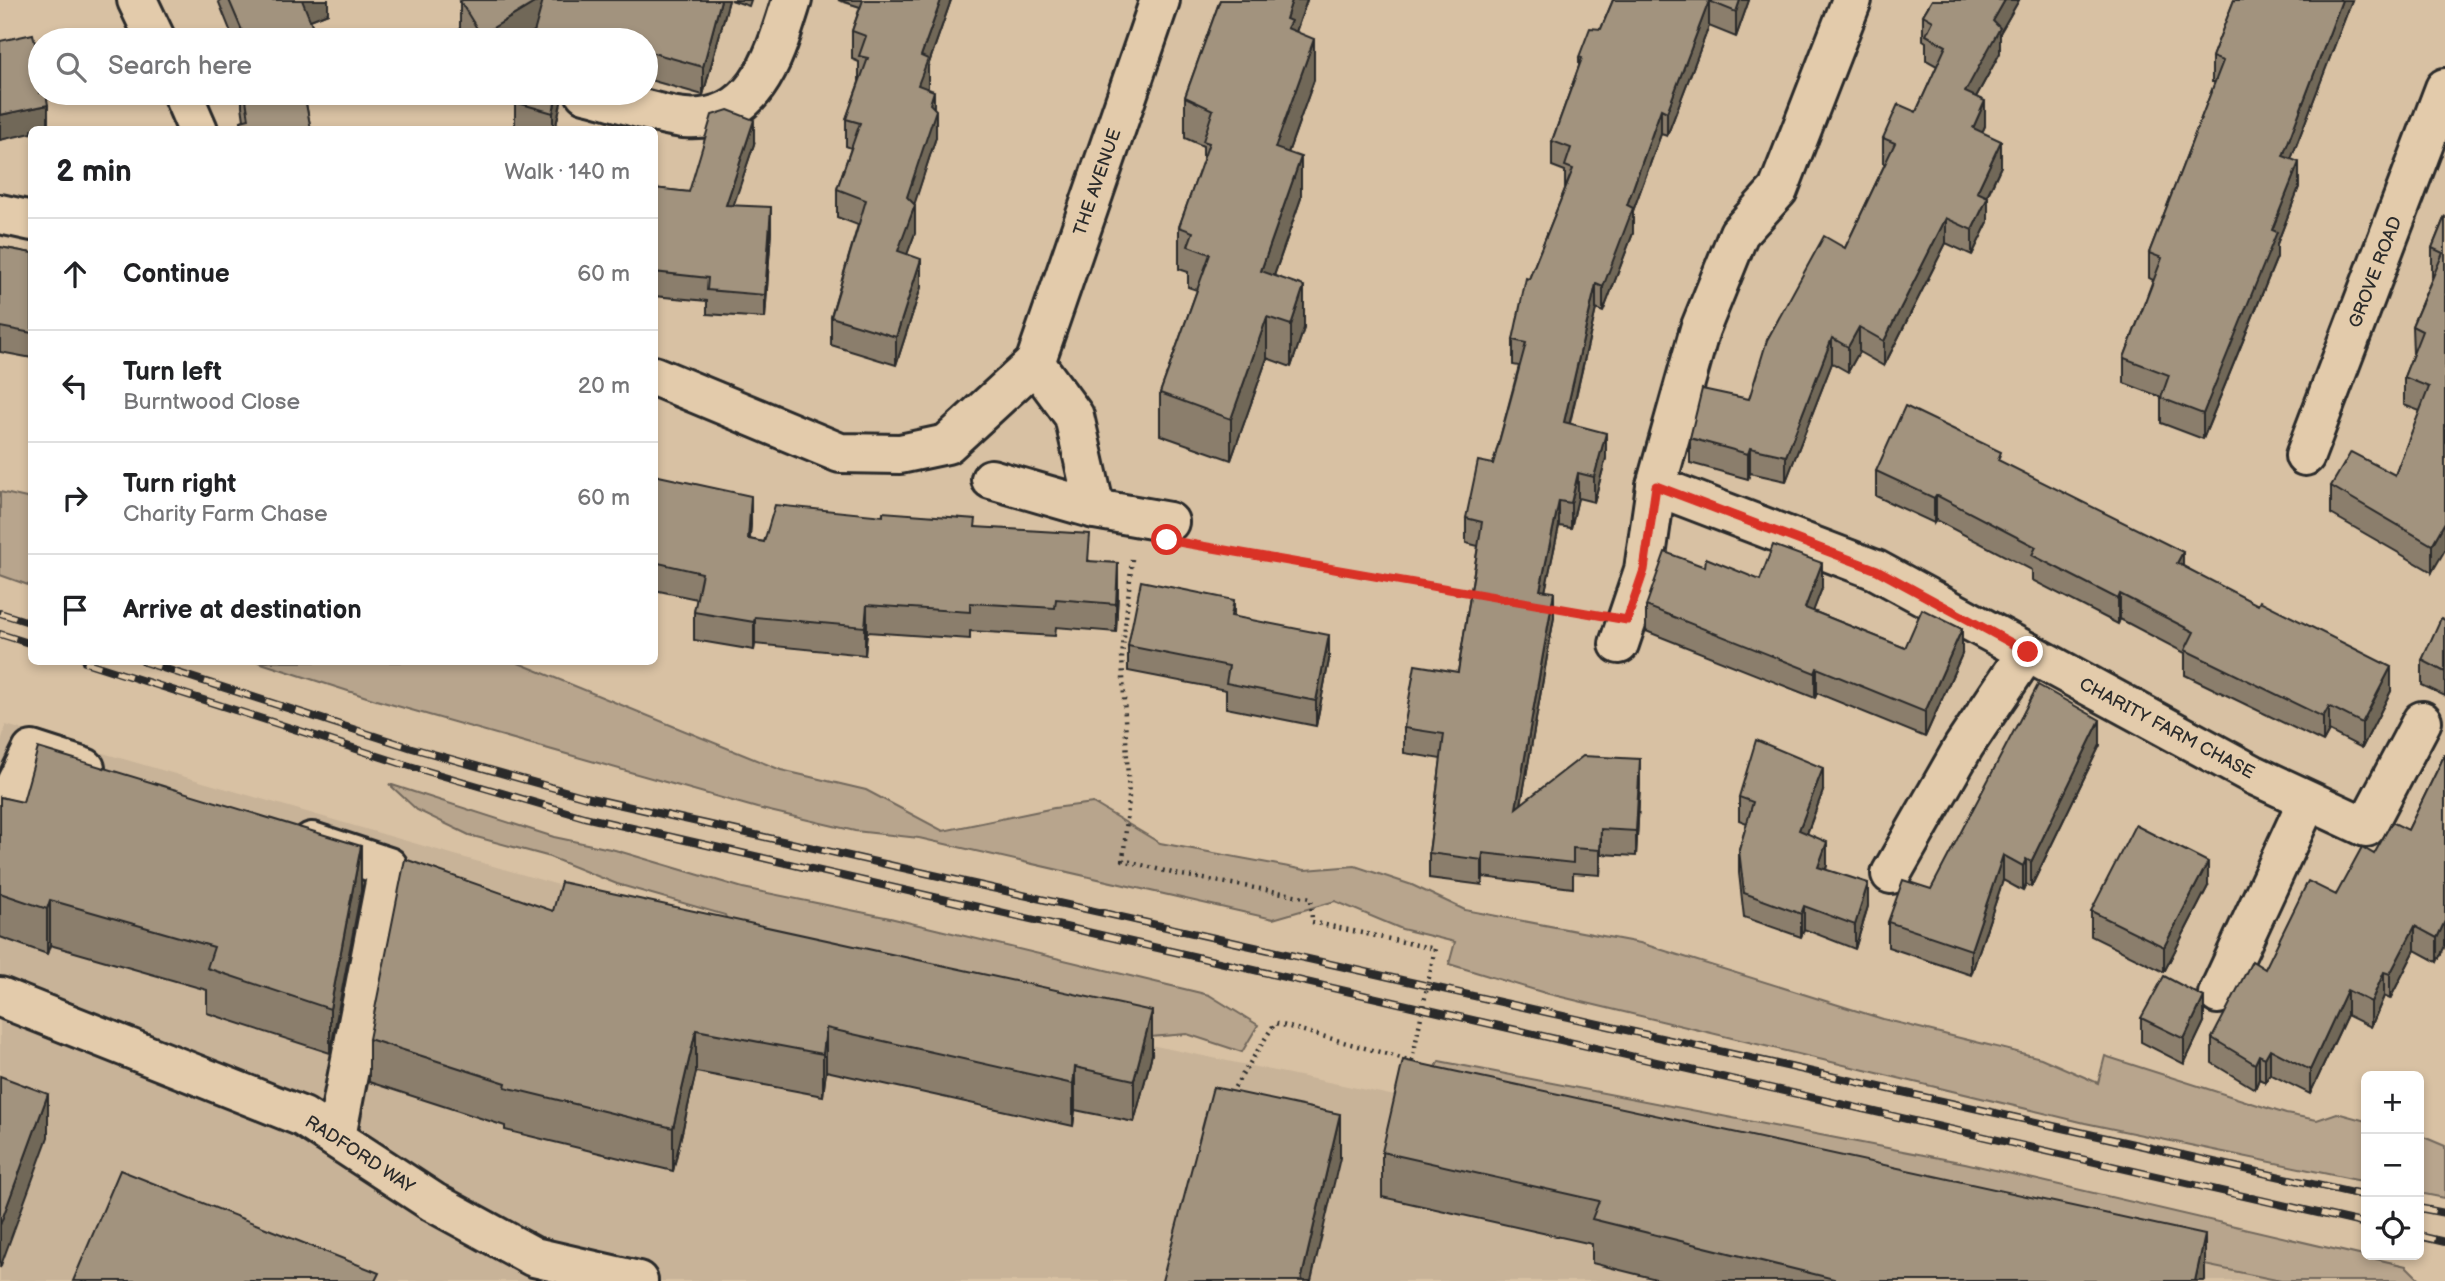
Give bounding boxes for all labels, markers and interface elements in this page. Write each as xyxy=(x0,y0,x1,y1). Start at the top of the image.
search box xyxy=(28,28,658,105)
icon: search xyxy=(52,48,90,86)
text: Search here xyxy=(108,51,252,82)
street label: THE AVENUE xyxy=(1069,126,1126,238)
text: 2 min xyxy=(56,154,132,190)
text: Walk · 140 m xyxy=(504,158,630,186)
street label: GROVE ROAD xyxy=(2345,214,2406,331)
icon: ahead xyxy=(56,255,94,293)
text: Continue xyxy=(123,259,230,290)
text: 60 m xyxy=(577,260,630,288)
text: Turn left xyxy=(123,357,222,388)
icon: left xyxy=(56,367,94,405)
text: 20 m xyxy=(578,372,630,400)
text: Burntwood Close xyxy=(123,388,300,416)
text: Turn right xyxy=(123,469,236,500)
icon: right xyxy=(56,479,94,517)
text: 60 m xyxy=(577,484,630,512)
text: Charity Farm Chase xyxy=(123,500,328,528)
route start xyxy=(1151,524,1182,555)
icon: arrive xyxy=(56,591,94,629)
text: Arrive at destination xyxy=(123,595,362,626)
route end xyxy=(2012,636,2043,667)
street label: CHARITY FARM CHASE xyxy=(2076,673,2258,784)
map controls xyxy=(2361,1071,2424,1260)
button: + xyxy=(2361,1071,2424,1134)
street label: RADFORD WAY xyxy=(301,1111,419,1198)
button: − xyxy=(2361,1134,2424,1197)
button: locate xyxy=(2361,1197,2424,1260)

